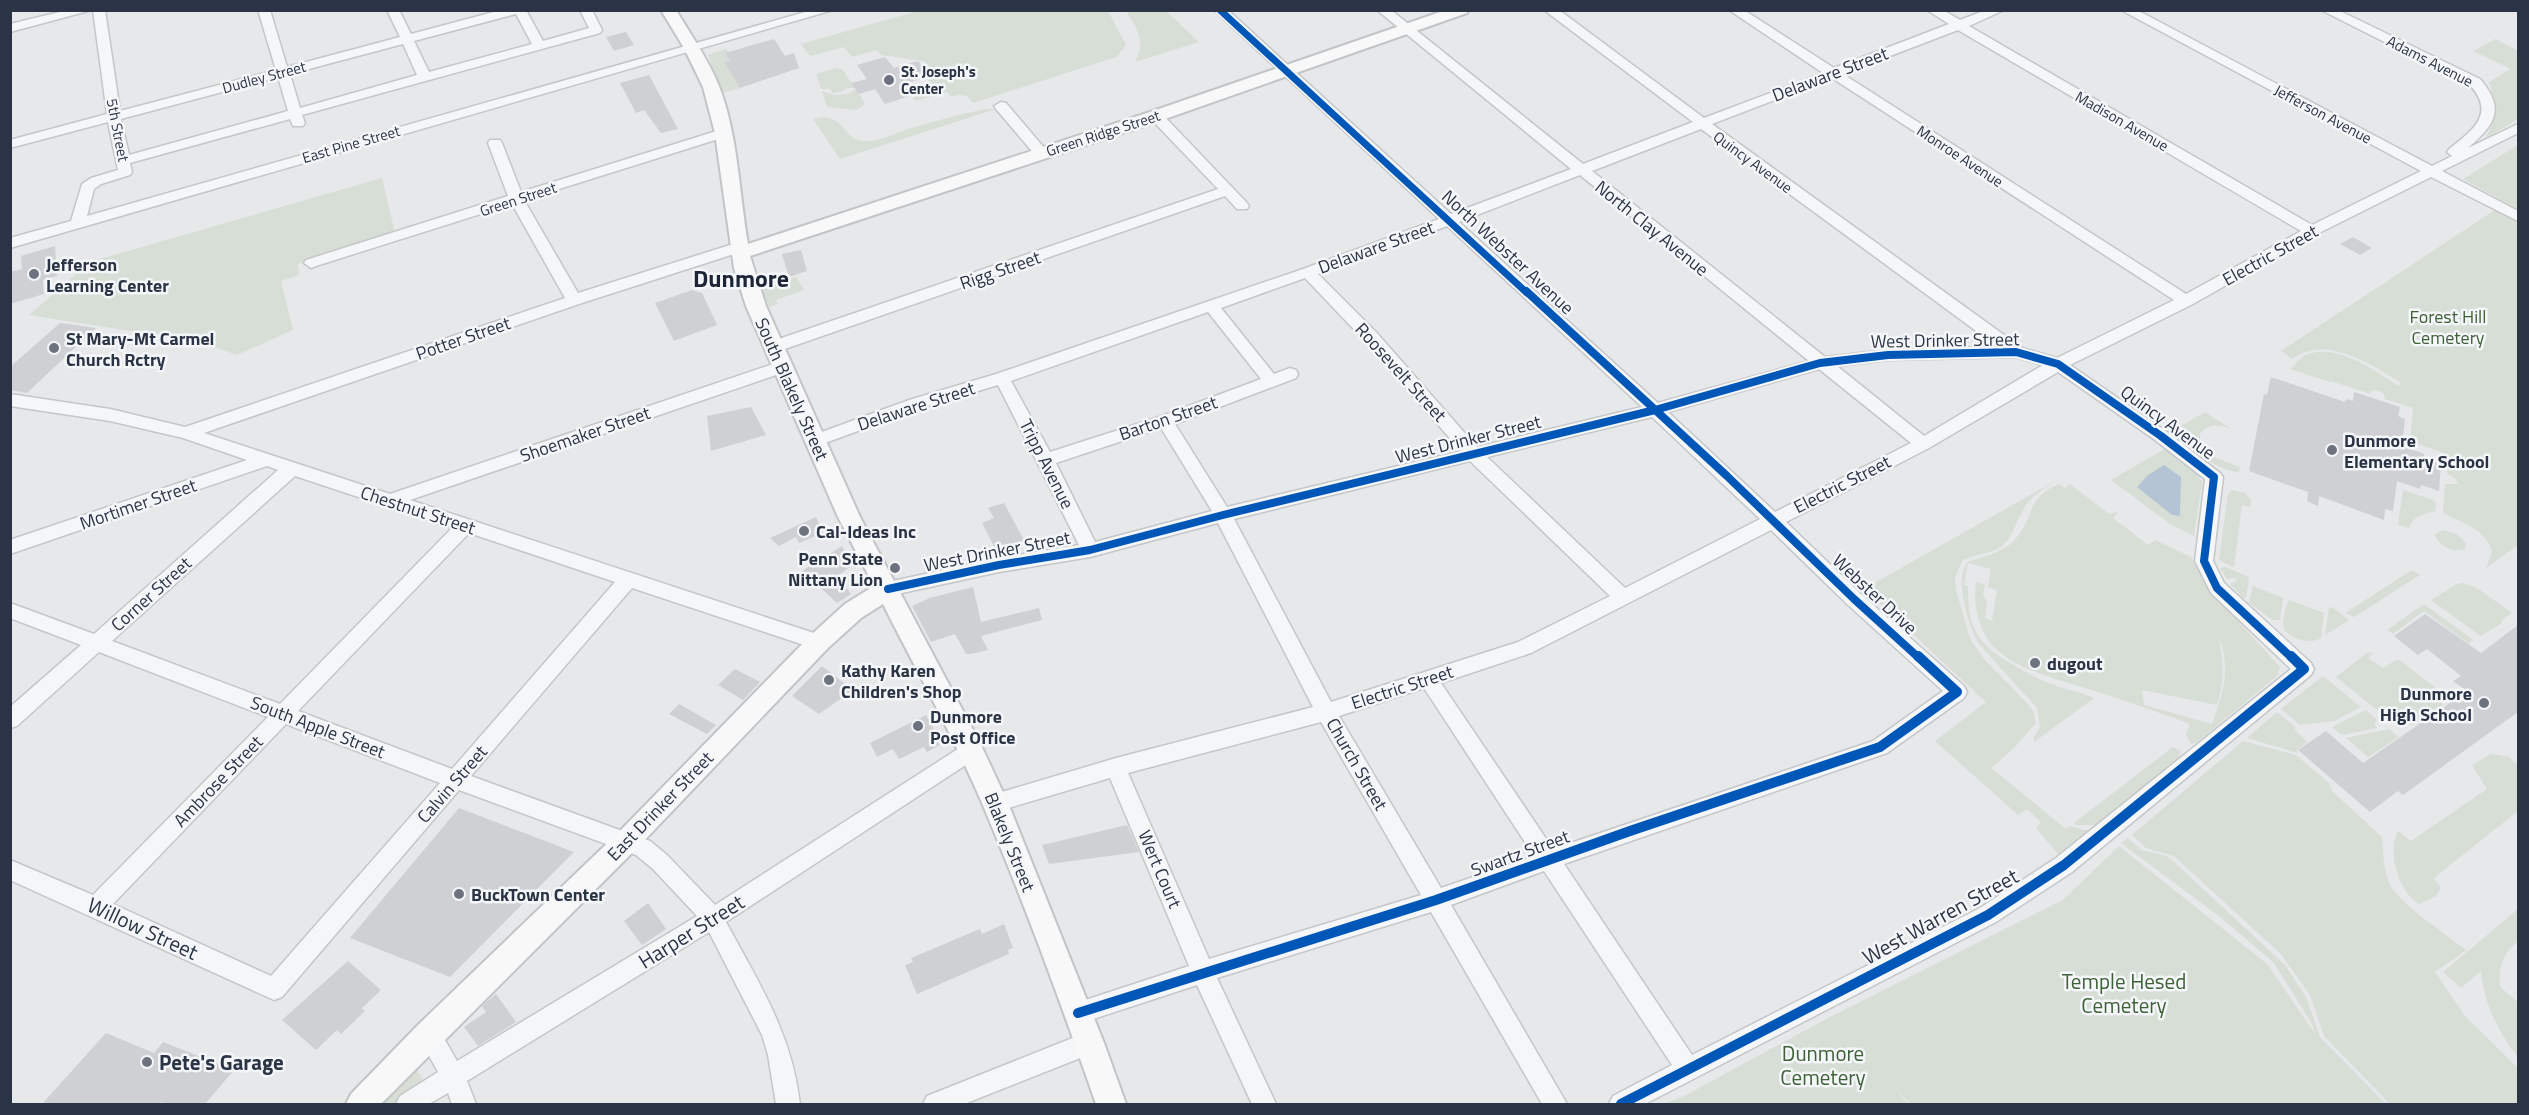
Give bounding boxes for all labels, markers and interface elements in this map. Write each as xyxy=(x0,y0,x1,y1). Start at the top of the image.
street label: Adams Avenue xyxy=(2383,29,2477,93)
street label: Delaware Street xyxy=(1768,39,1892,108)
street label: Dudley Street xyxy=(220,55,309,99)
place label: St. Joseph's Center xyxy=(901,60,976,100)
marker: St. Joseph's Center xyxy=(882,73,896,87)
street label: Jefferson Avenue xyxy=(2270,79,2376,149)
street label: Madison Avenue xyxy=(2071,85,2173,157)
street label: 5th Street xyxy=(101,97,136,164)
street label: Green Ridge Street xyxy=(1043,104,1164,162)
street label: East Pine Street xyxy=(299,119,403,169)
street label: Monroe Avenue xyxy=(1912,119,2008,193)
street label: Quincy Avenue xyxy=(1709,125,1797,199)
street label: North Clay Avenue xyxy=(1589,174,1715,282)
street label: Green Street xyxy=(477,176,560,222)
street label: North Webster Avenue xyxy=(1436,183,1580,321)
street label: Delaware Street xyxy=(1314,213,1439,281)
street label: Electric Street xyxy=(2217,217,2323,292)
street label: Rigg Street xyxy=(956,243,1045,296)
place label: Jefferson Learning Center xyxy=(46,251,169,299)
district label: Dunmore xyxy=(693,260,789,296)
marker: Jefferson Learning Center xyxy=(27,267,41,281)
park label: Forest Hill Cemetery xyxy=(2410,303,2486,351)
street label: Potter Street xyxy=(412,309,515,367)
street label: South Blakely Street xyxy=(748,313,836,465)
street label: Roosevelt Street xyxy=(1349,316,1454,428)
place label: St Mary-Mt Carmel Church Rctry xyxy=(66,325,214,373)
street label: West Drinker Street xyxy=(1870,325,2020,355)
marker: St Mary-Mt Carmel Church Rctry xyxy=(47,341,61,355)
street label: Delaware Street xyxy=(854,374,979,438)
street label: Quincy Avenue xyxy=(2115,378,2221,466)
street label: Barton Street xyxy=(1115,388,1221,447)
street label: Shoemaker Street xyxy=(516,399,654,469)
street label: West Drinker Street xyxy=(1393,408,1544,470)
street label: Tripp Avenue xyxy=(1013,415,1081,513)
place label: Dunmore Elementary School xyxy=(2344,427,2489,475)
marker: Dunmore Elementary School xyxy=(2325,443,2339,457)
street label: Electric Street xyxy=(1789,448,1896,520)
street label: Mortimer Street xyxy=(76,471,201,537)
street label: Chestnut Street xyxy=(357,479,479,541)
place label: Cal-Ideas Inc xyxy=(816,518,916,545)
street label: West Drinker Street xyxy=(921,523,1073,578)
marker: Cal-Ideas Inc xyxy=(797,524,811,538)
place label: Penn State Nittany Lion xyxy=(788,545,883,593)
street label: Webster Drive xyxy=(1826,547,1924,641)
street label: Corner Street xyxy=(105,550,198,638)
marker: Penn State Nittany Lion xyxy=(888,561,902,575)
place label: dugout xyxy=(2047,650,2103,677)
marker: dugout xyxy=(2028,656,2042,670)
place label: Kathy Karen Children's Shop xyxy=(841,657,962,705)
street label: Electric Street xyxy=(1348,658,1457,716)
marker: Kathy Karen Children's Shop xyxy=(822,673,836,687)
place label: Dunmore High School xyxy=(2380,680,2472,728)
street label: South Apple Street xyxy=(247,689,390,765)
marker: Dunmore High School xyxy=(2477,696,2491,710)
place label: Dunmore Post Office xyxy=(930,703,1016,751)
street label: Church Street xyxy=(1320,713,1395,816)
marker: Dunmore Post Office xyxy=(911,719,925,733)
street label: Ambrose Street xyxy=(167,728,269,833)
street label: Calvin Street xyxy=(410,739,494,829)
street label: East Drinker Street xyxy=(601,745,720,867)
street label: Blakely Street xyxy=(978,788,1042,896)
street label: Swartz Street xyxy=(1467,822,1574,883)
street label: Wert Court xyxy=(1131,826,1189,913)
street label: West Warren Street xyxy=(1856,859,2025,972)
place label: BuckTown Center xyxy=(471,881,605,908)
street label: Harper Street xyxy=(632,885,751,976)
marker: BuckTown Center xyxy=(452,887,466,901)
street label: Willow Street xyxy=(82,888,204,968)
park label: Temple Hesed Cemetery xyxy=(2062,965,2186,1021)
park label: Dunmore Cemetery xyxy=(1780,1037,1866,1093)
place label: Pete's Garage xyxy=(159,1046,284,1078)
marker: Pete's Garage xyxy=(140,1055,154,1069)

